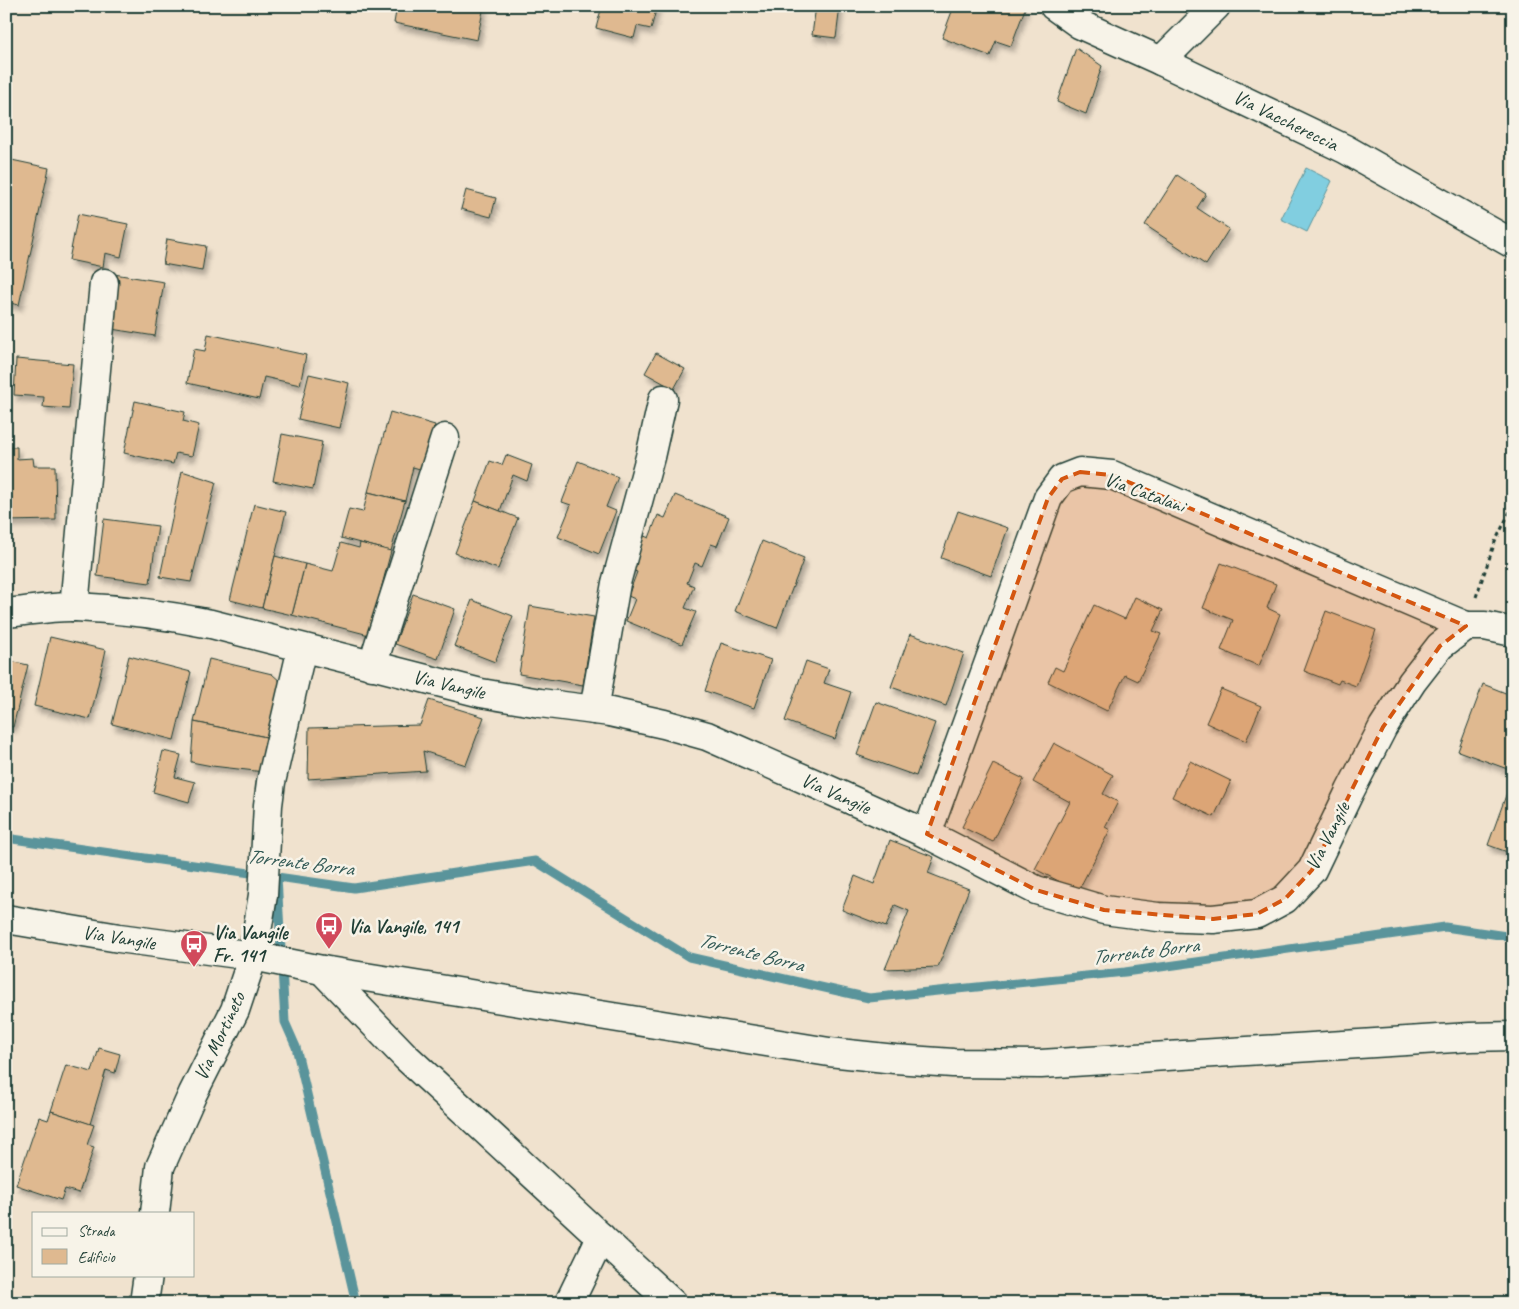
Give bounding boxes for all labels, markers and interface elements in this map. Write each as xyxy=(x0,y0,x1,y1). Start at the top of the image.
street label: Via Vacchereccia xyxy=(1229,84,1344,157)
street label: Via Catalani xyxy=(1101,466,1191,519)
street label: Via Vangile xyxy=(410,664,489,705)
street label: Via Vangile xyxy=(797,767,876,820)
street label: Via Vangile xyxy=(1300,797,1356,875)
water label: Torrente Borra xyxy=(245,843,357,882)
bus stop icon: Via Vangile, 141 xyxy=(314,911,344,950)
place label: Via Vangile, 141 xyxy=(348,914,461,939)
street label: Via Vangile xyxy=(81,919,159,956)
place label: Via Vangile Fr. 141 xyxy=(213,920,289,968)
water label: Torrente Borra xyxy=(696,926,809,978)
bus stop icon: Via Vangile Fr. 141 xyxy=(179,929,209,968)
water label: Torrente Borra xyxy=(1090,931,1202,970)
street label: Via Mortineto xyxy=(188,987,251,1084)
legend xyxy=(32,1212,195,1276)
text: Strada xyxy=(78,1222,115,1241)
text: Edificio xyxy=(78,1248,116,1267)

